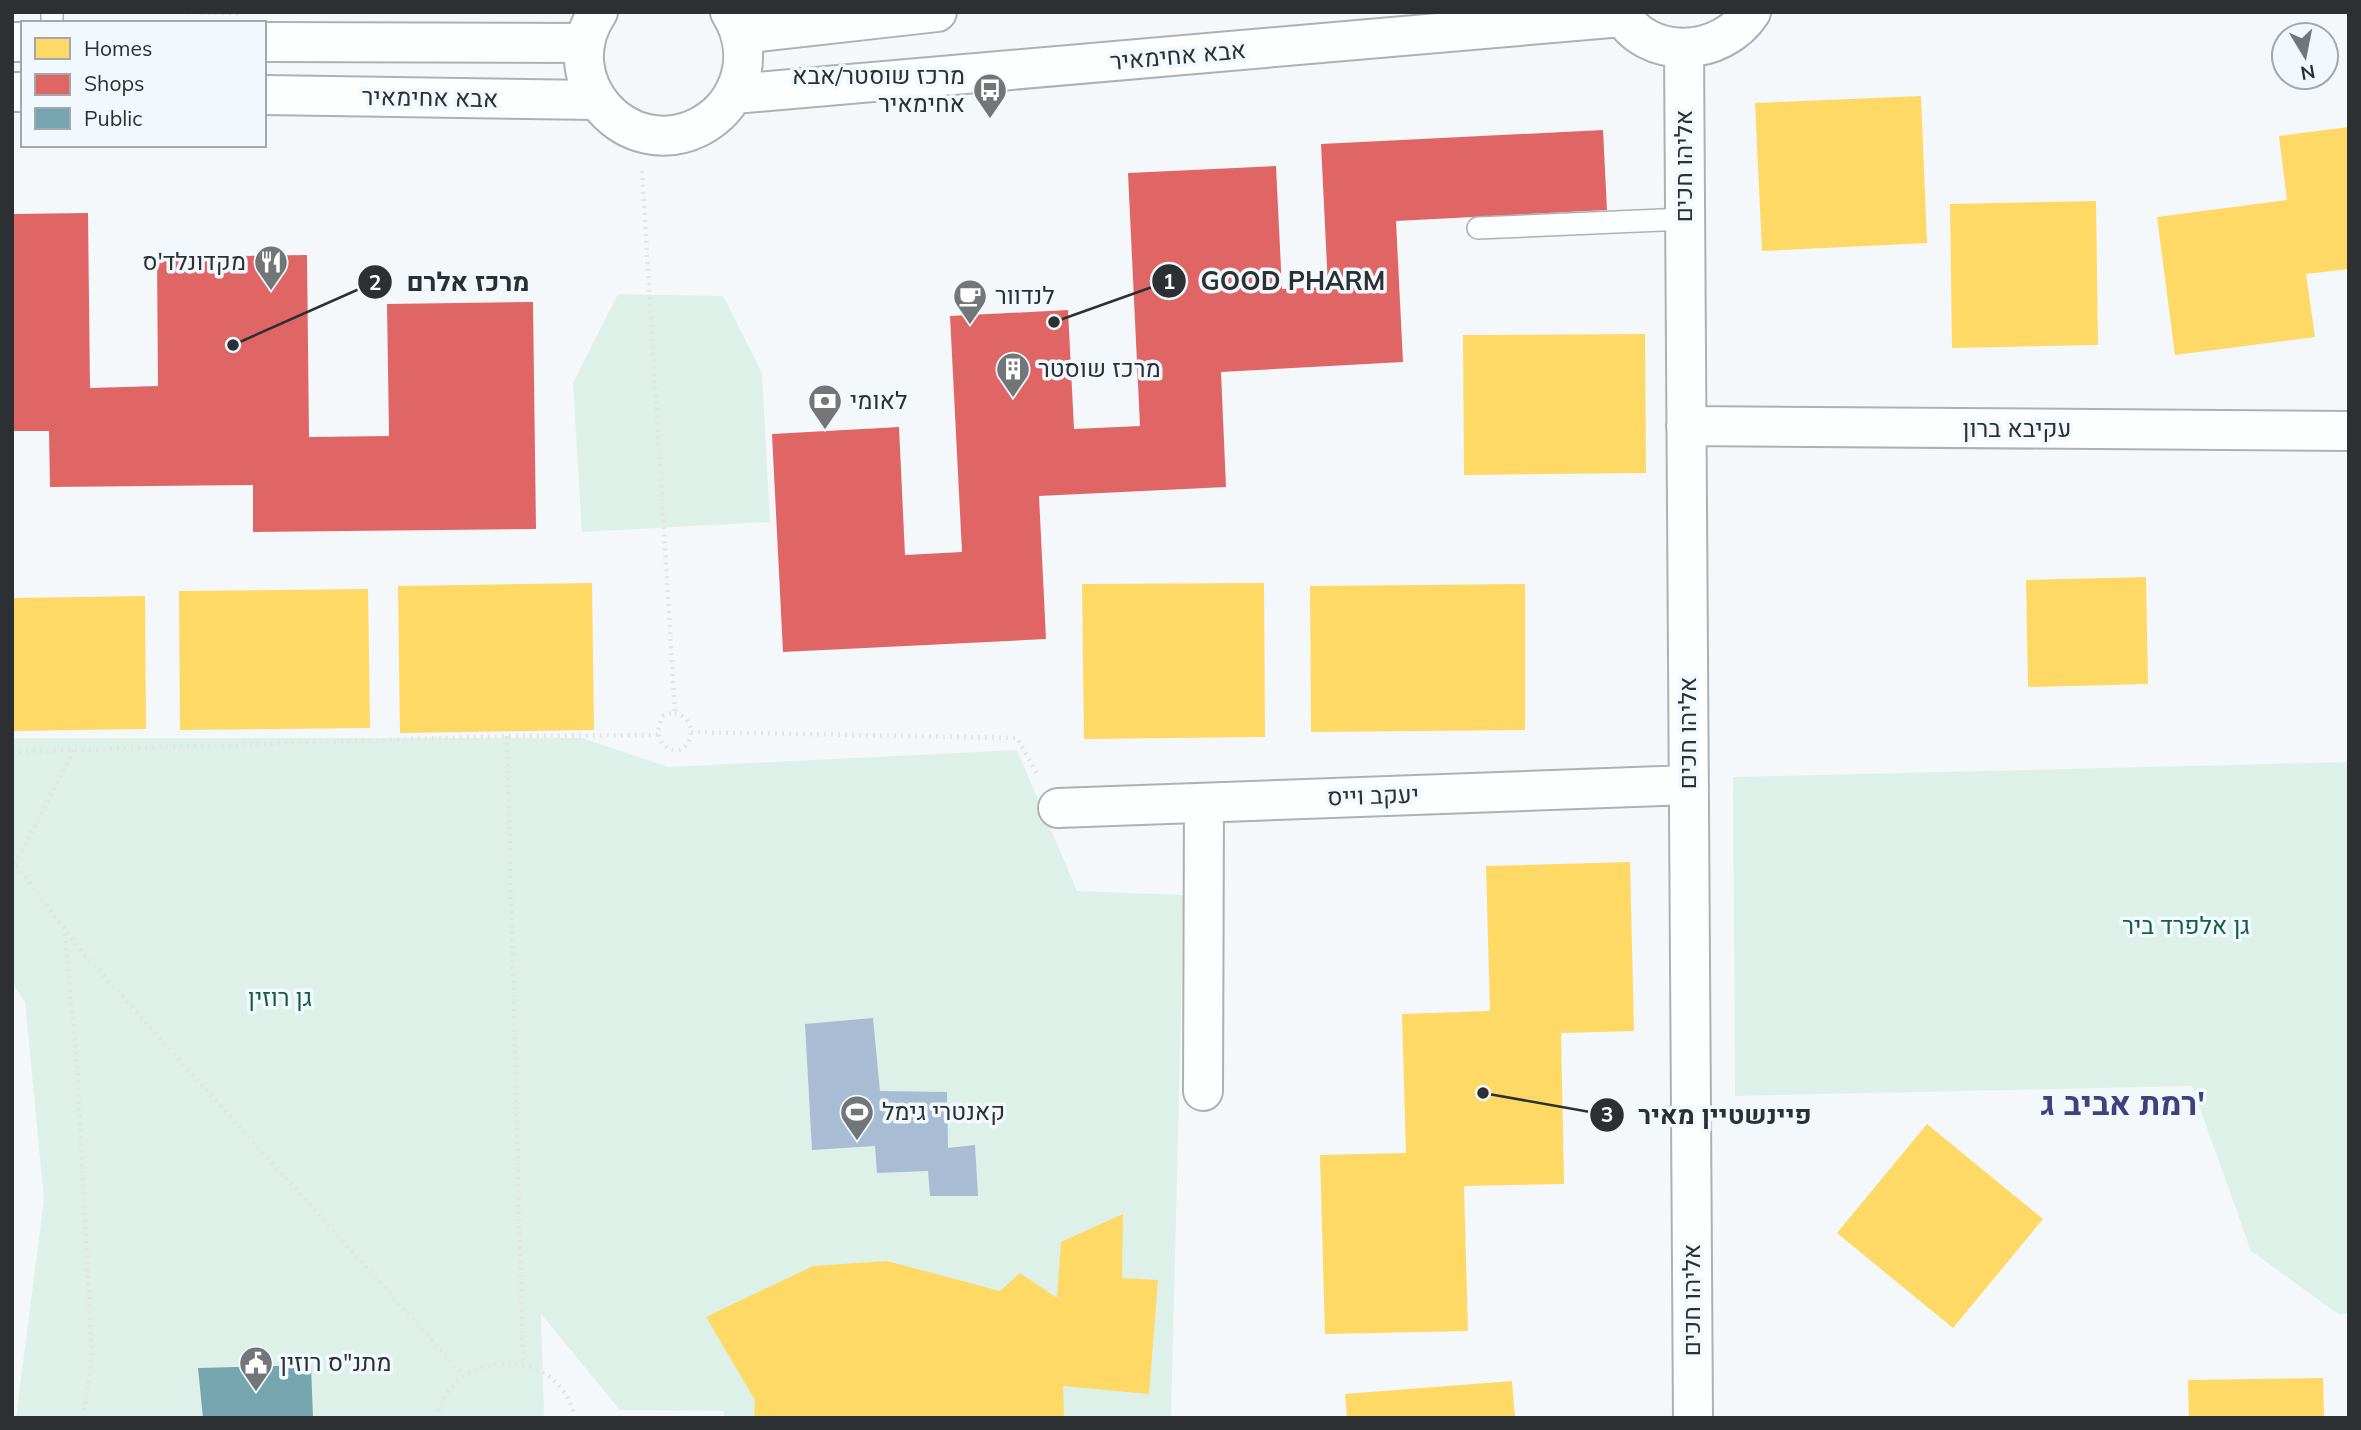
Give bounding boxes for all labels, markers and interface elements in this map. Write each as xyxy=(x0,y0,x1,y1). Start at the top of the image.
legend xyxy=(21,21,266,147)
north arrow xyxy=(2270,21,2340,91)
street label: אבא אחימאיר xyxy=(1109,34,1247,76)
text: Homes xyxy=(84,35,152,61)
place label: מרכז שוסטר/אבא אחימאיר xyxy=(792,60,965,118)
text: N xyxy=(2299,60,2317,86)
text: Shops xyxy=(84,70,144,96)
bus stop icon: מרכז שוסטר/אבא אחימאיר xyxy=(971,71,1009,120)
street label: אבא אחימאיר xyxy=(361,81,499,113)
text: Public xyxy=(84,105,143,131)
street label: אליהו חכים xyxy=(1668,110,1698,222)
restaurant icon: מקדונלד'ס xyxy=(252,243,290,292)
place label: מקדונלד'ס xyxy=(142,246,246,276)
callout: GOOD PHARM xyxy=(1151,258,1399,305)
callout: מרכז אלרם xyxy=(358,259,544,306)
text: GOOD PHARM xyxy=(1201,264,1385,297)
text: מרכז אלרם xyxy=(406,265,530,298)
text: 1 xyxy=(1163,268,1175,294)
text: 2 xyxy=(369,269,381,295)
cafe icon: לנדוור xyxy=(951,277,989,326)
place label: לנדוור xyxy=(995,280,1054,310)
building icon: מרכז שוסטר xyxy=(994,350,1032,399)
place label: מרכז שוסטר xyxy=(1038,353,1161,383)
bank icon: לאומי xyxy=(806,382,844,431)
place label: לאומי xyxy=(850,385,907,415)
street label: עקיבא ברון xyxy=(1963,413,2071,443)
street label: אליהו חכים xyxy=(1672,677,1702,789)
street label: יעקב וייס xyxy=(1327,778,1419,812)
park label: גן אלפרד ביר xyxy=(2122,910,2250,940)
park label: גן רוזין xyxy=(248,982,312,1012)
district label: רמת אביב ג' xyxy=(2041,1083,2205,1123)
callout: פיינשטיין מאיר xyxy=(1589,1091,1826,1138)
sports icon: קאנטרי גימל xyxy=(838,1093,876,1142)
place label: קאנטרי גימל xyxy=(882,1096,1005,1126)
text: פיינשטיין מאיר xyxy=(1638,1098,1812,1131)
text: 3 xyxy=(1601,1101,1613,1127)
street label: אליהו חכים xyxy=(1676,1244,1706,1356)
public building icon: מתנ"ס רוזין xyxy=(237,1344,275,1393)
place label: מתנ"ס רוזין xyxy=(280,1347,391,1377)

